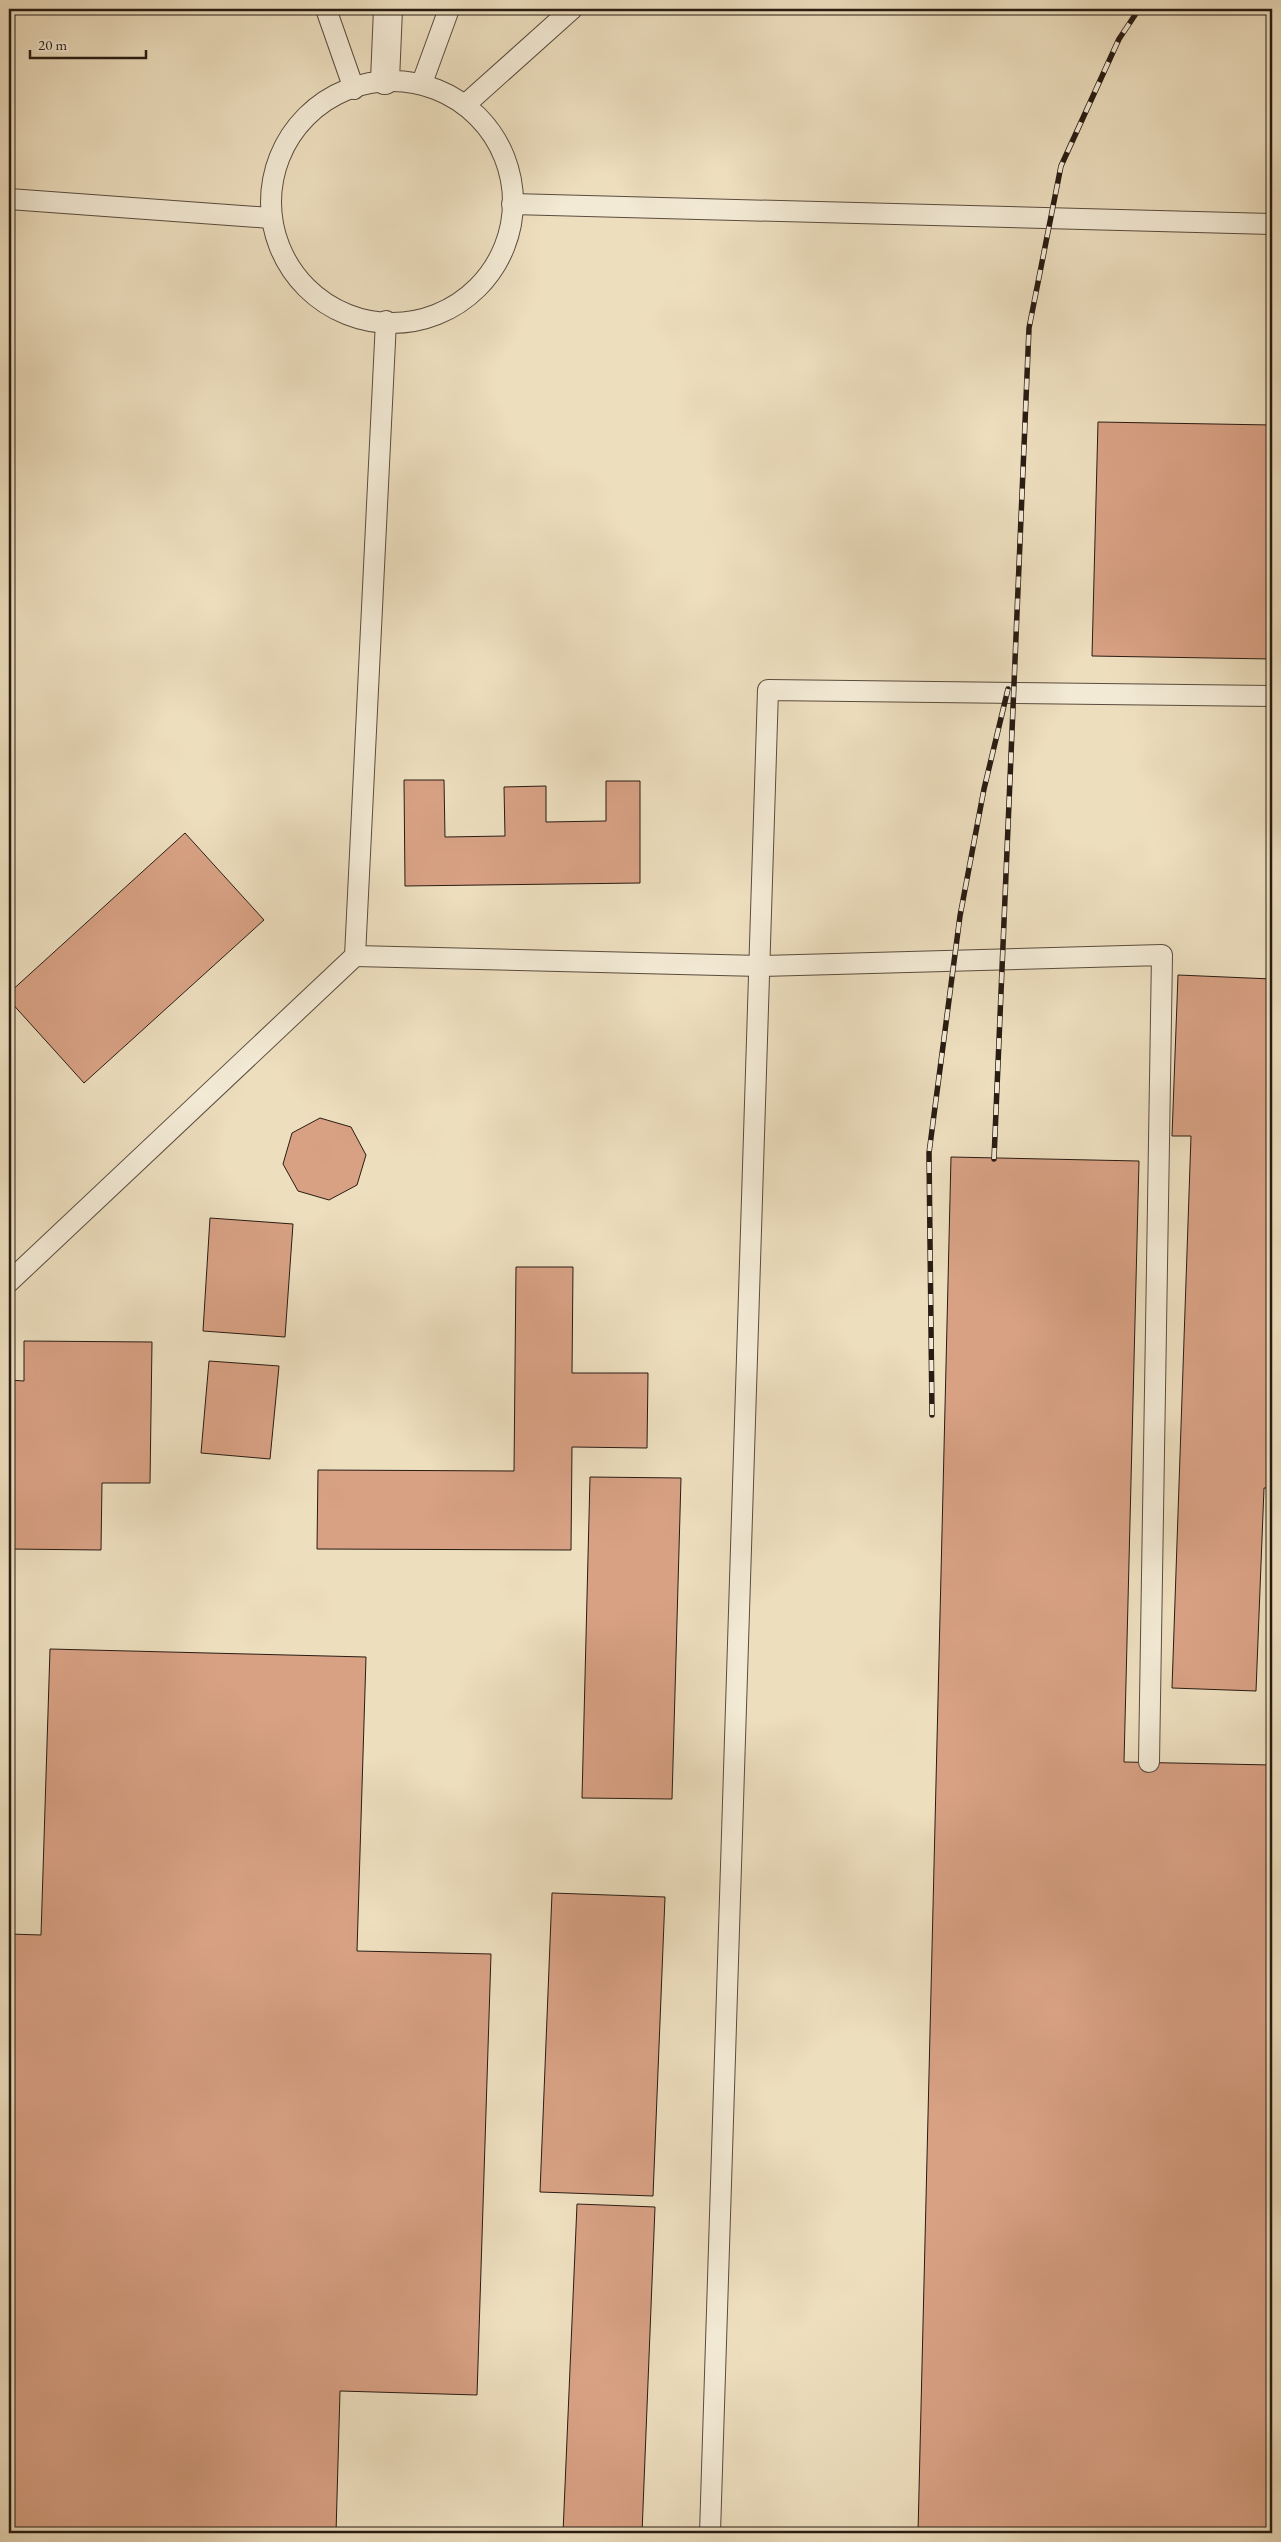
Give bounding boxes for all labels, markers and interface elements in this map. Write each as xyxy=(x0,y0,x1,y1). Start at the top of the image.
scale bar xyxy=(30,28,146,60)
text: 20 m xyxy=(38,35,67,54)

